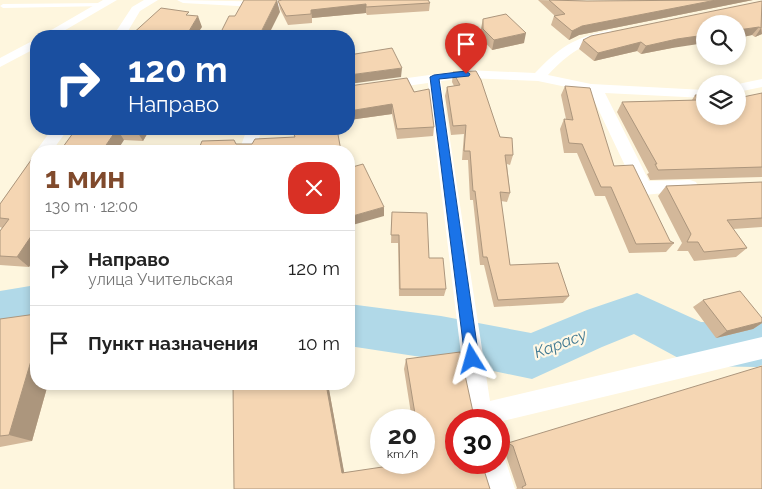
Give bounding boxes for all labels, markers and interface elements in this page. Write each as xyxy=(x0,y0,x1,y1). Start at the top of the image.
map controls xyxy=(696,15,746,125)
button: search xyxy=(696,15,746,65)
pin xyxy=(445,23,487,74)
icon: arrive xyxy=(452,30,480,58)
text: 120 m xyxy=(128,49,228,90)
icon: right xyxy=(45,50,110,115)
button: layers xyxy=(696,75,746,125)
text: Направо xyxy=(128,91,219,117)
text: 1 мин xyxy=(45,160,125,195)
button: close xyxy=(288,162,340,214)
text: 130 m · 12:00 xyxy=(45,197,138,216)
text: Направо xyxy=(88,248,169,270)
icon: right xyxy=(45,254,73,282)
text: 120 m xyxy=(288,257,340,279)
text: улица Учительская xyxy=(88,270,233,289)
water label: Карасу xyxy=(531,324,590,362)
icon: arrive xyxy=(45,329,73,357)
text: Пункт назначения xyxy=(88,332,258,354)
text: 10 m xyxy=(298,332,340,354)
position arrow xyxy=(445,332,497,384)
speed limit sign: 30 xyxy=(445,409,510,474)
text: 20 xyxy=(388,420,417,450)
text: km/h xyxy=(387,447,418,461)

